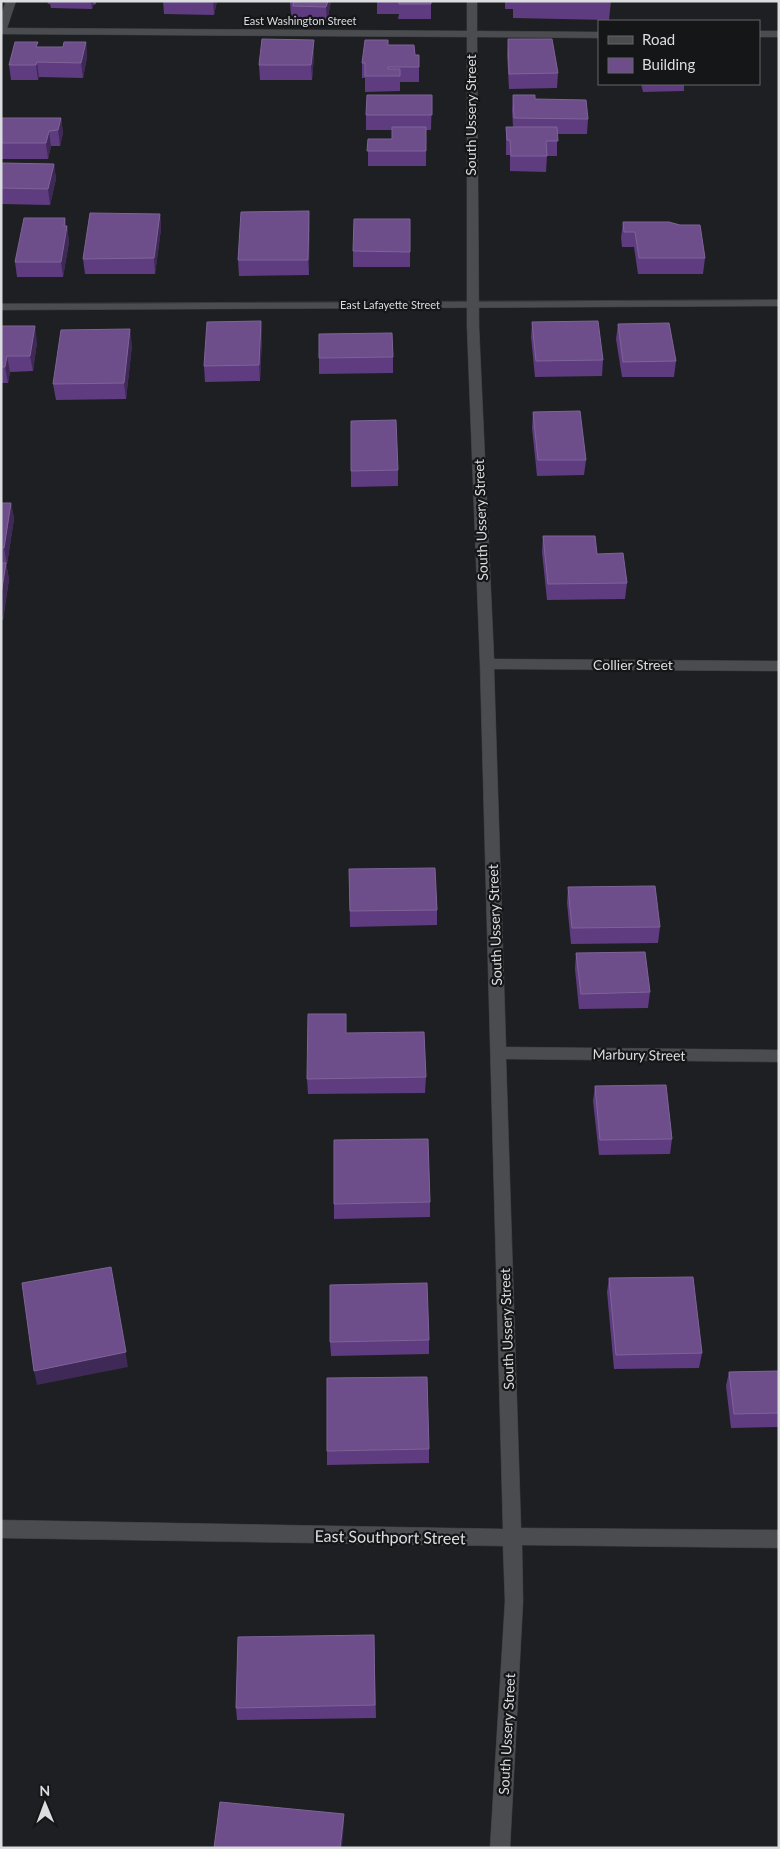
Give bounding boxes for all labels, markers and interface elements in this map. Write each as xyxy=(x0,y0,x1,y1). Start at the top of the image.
street label: East Washington Street xyxy=(244,14,356,27)
legend xyxy=(598,20,760,85)
text: Road xyxy=(642,30,675,48)
street label: South Ussery Street xyxy=(462,54,479,176)
text: Building xyxy=(642,55,695,73)
street label: East Lafayette Street xyxy=(340,298,440,311)
street label: South Ussery Street xyxy=(470,459,491,581)
street label: Collier Street xyxy=(593,656,673,673)
street label: South Ussery Street xyxy=(484,864,505,986)
street label: Marbury Street xyxy=(592,1045,686,1064)
street label: South Ussery Street xyxy=(496,1268,517,1390)
street label: East Southport Street xyxy=(314,1526,466,1547)
street label: South Ussery Street xyxy=(495,1673,518,1795)
north arrow xyxy=(20,1779,70,1829)
text: N xyxy=(39,1782,50,1799)

